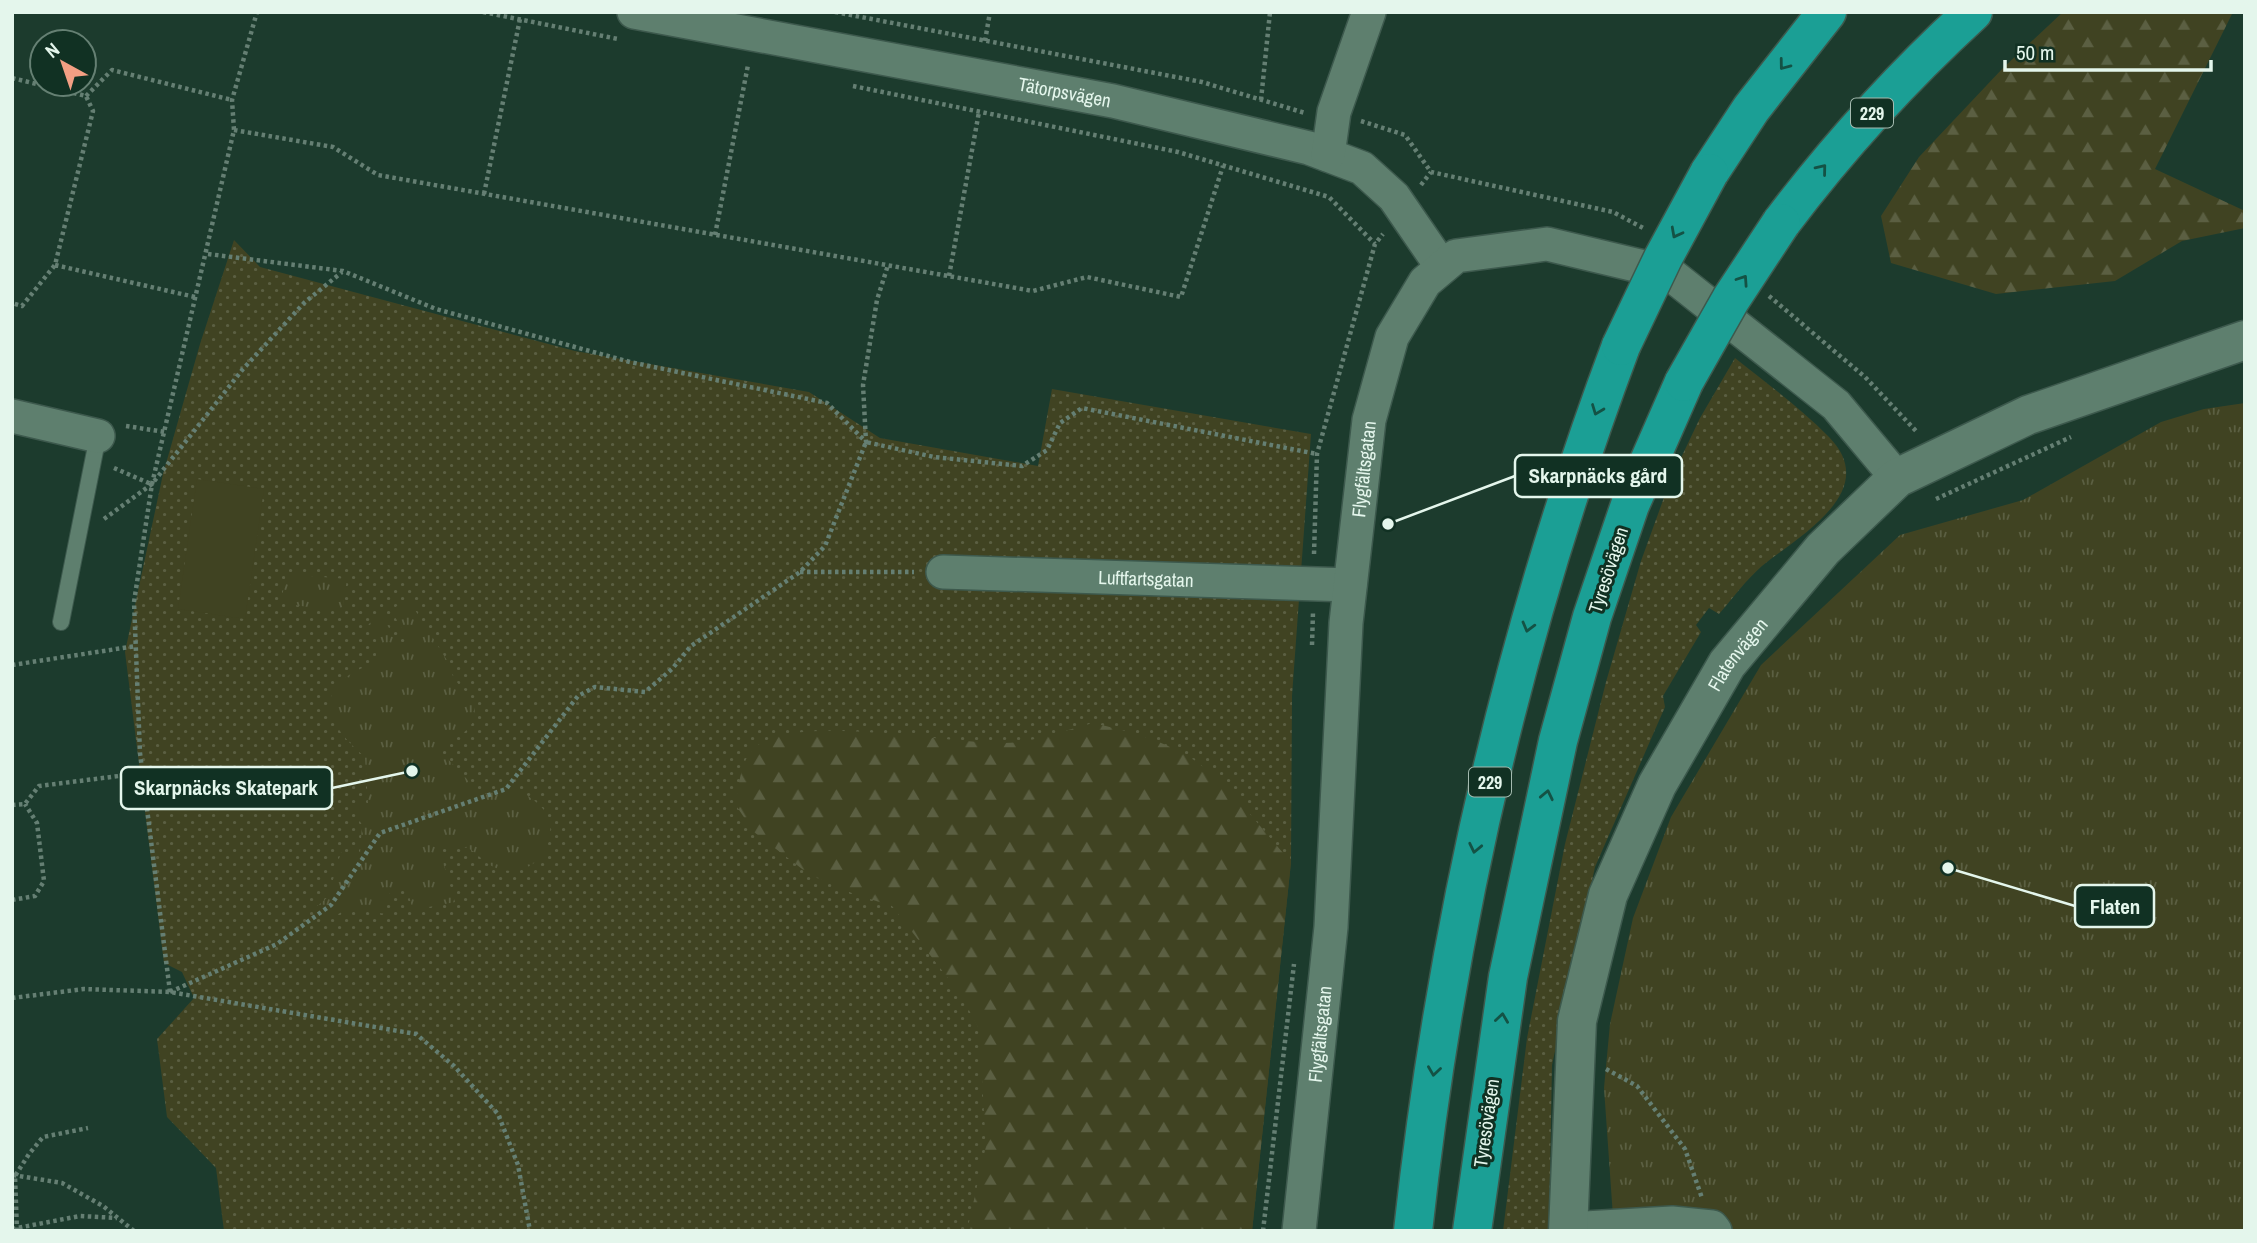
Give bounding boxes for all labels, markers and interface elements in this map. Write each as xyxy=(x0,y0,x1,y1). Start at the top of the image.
north arrow xyxy=(28,28,98,98)
scale bar xyxy=(2005,28,2212,72)
text: N xyxy=(39,36,65,64)
text: 50 m xyxy=(2016,38,2054,67)
one-way arrow xyxy=(1779,57,1792,70)
street label: Tätorpsvägen xyxy=(1016,71,1113,113)
road number: 229 xyxy=(1851,98,1893,128)
one-way arrow xyxy=(1814,164,1827,176)
one-way arrow xyxy=(1671,226,1684,239)
one-way arrow xyxy=(1735,275,1747,288)
one-way arrow xyxy=(1591,403,1605,416)
street label: Flygfältsgatan xyxy=(1345,419,1382,519)
callout: Skarpnäcks gård xyxy=(1515,455,1682,497)
text: Skarpnäcks gård xyxy=(1529,461,1667,490)
street label: Tyresövägen xyxy=(1582,524,1634,616)
street label: Luftfartsgatan xyxy=(1098,564,1194,593)
street label: Flatenvägen xyxy=(1701,612,1773,696)
one-way arrow xyxy=(1522,620,1536,632)
callout: Skarpnäcks Skatepark xyxy=(121,767,332,809)
road number: 229 xyxy=(1469,768,1511,796)
text: Skarpnäcks Skatepark xyxy=(134,773,318,802)
one-way arrow xyxy=(1538,789,1553,801)
one-way arrow xyxy=(1469,842,1484,854)
callout: Flaten xyxy=(2075,885,2154,927)
text: Flaten xyxy=(2090,892,2140,921)
street label: Flygfältsgatan xyxy=(1302,984,1338,1084)
one-way arrow xyxy=(1494,1012,1509,1023)
one-way arrow xyxy=(1427,1066,1442,1077)
street label: Tyresövägen xyxy=(1467,1077,1505,1169)

